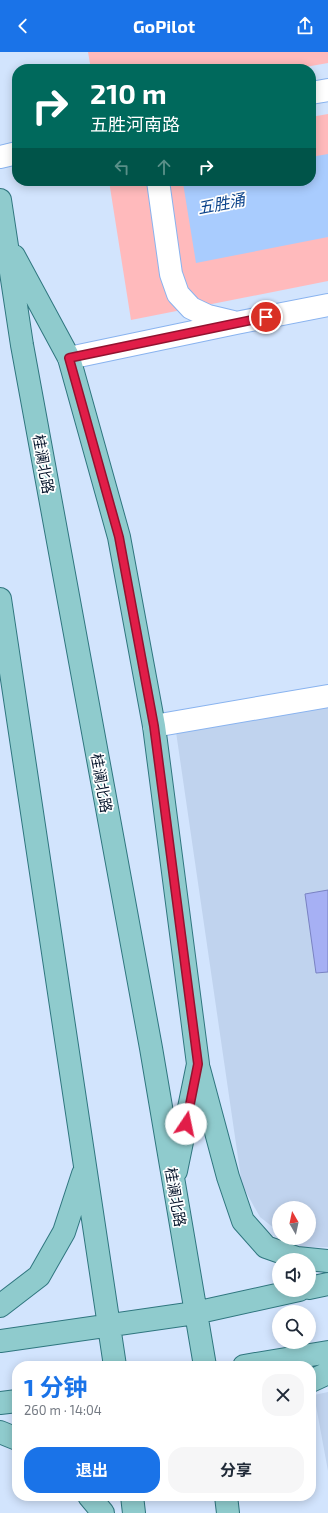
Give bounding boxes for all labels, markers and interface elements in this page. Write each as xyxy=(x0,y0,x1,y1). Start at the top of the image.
icon: back xyxy=(12,15,34,37)
text: GoPilot xyxy=(133,15,195,37)
icon: share xyxy=(294,15,316,37)
text: 210 m xyxy=(90,76,167,110)
icon: right xyxy=(24,80,76,132)
text: 五胜河南路 xyxy=(90,113,180,135)
icon: left xyxy=(111,156,133,178)
icon: ahead xyxy=(153,156,175,178)
icon: right xyxy=(195,156,217,178)
water label: 五胜涌 xyxy=(196,189,248,217)
pin xyxy=(249,300,283,334)
icon: arrive xyxy=(255,306,277,328)
street label: 桂澜北路 xyxy=(30,433,58,495)
street label: 桂澜北路 xyxy=(88,752,116,814)
position arrow xyxy=(165,1103,207,1145)
street label: 桂澜北路 xyxy=(162,1166,190,1228)
north arrow xyxy=(272,1201,316,1245)
map controls xyxy=(272,1201,316,1349)
button: sound xyxy=(272,1253,316,1297)
button: search xyxy=(272,1305,316,1349)
text: 1 分钟 xyxy=(24,1372,88,1401)
button: close xyxy=(262,1374,304,1416)
text: 260 m · 14:04 xyxy=(24,1402,102,1418)
button: 退出 xyxy=(24,1447,160,1493)
button: 分享 xyxy=(168,1447,304,1493)

